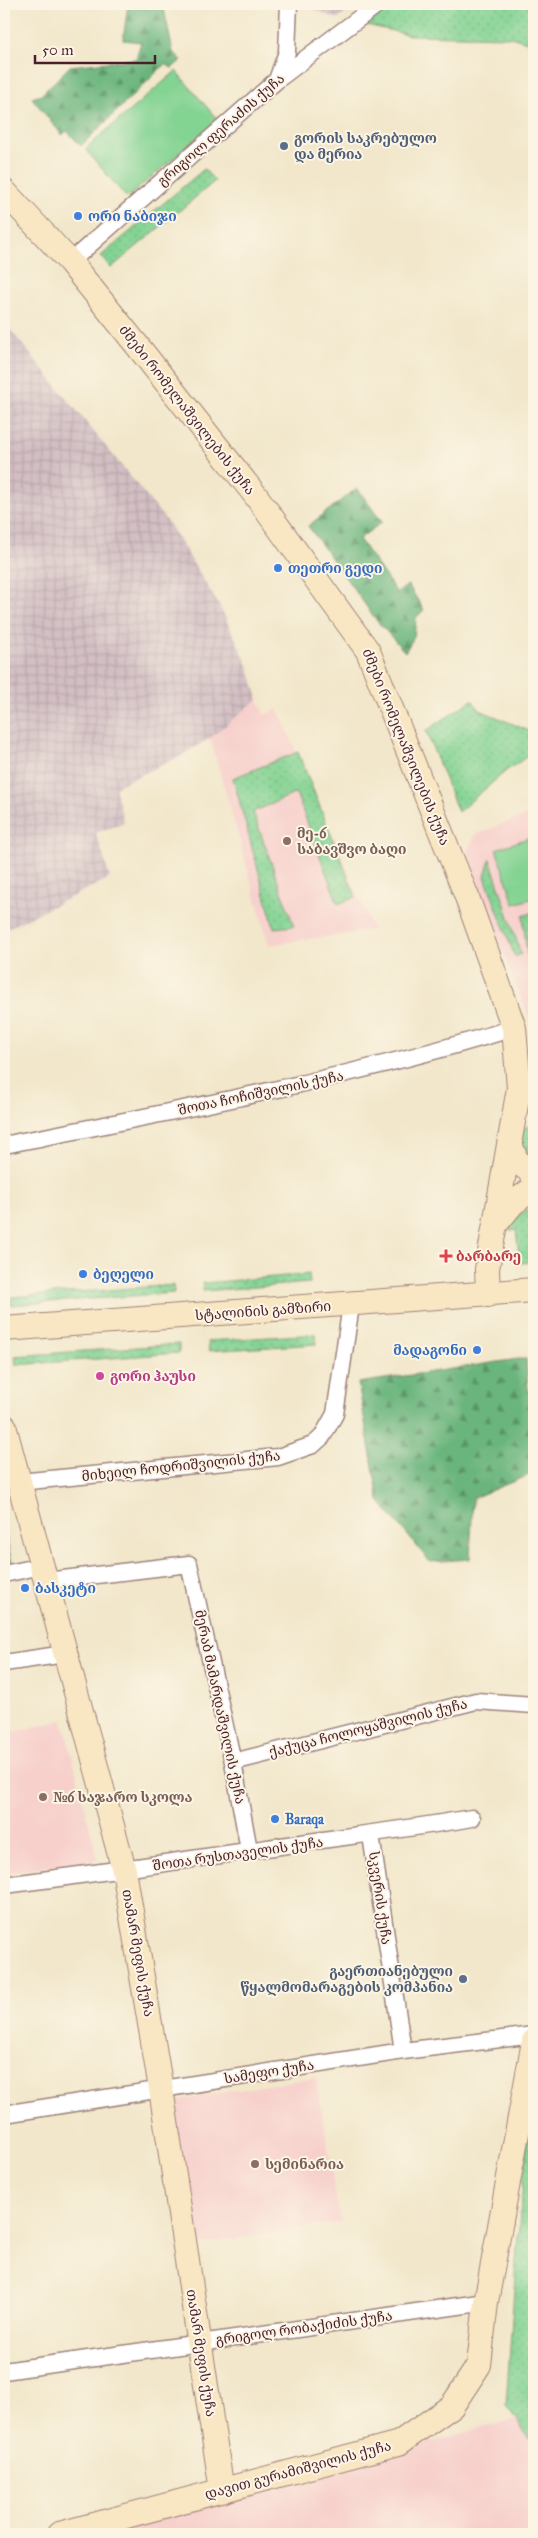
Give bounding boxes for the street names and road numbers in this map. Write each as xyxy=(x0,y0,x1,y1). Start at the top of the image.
street label: გრიგოლ ფერაძის ქუჩა xyxy=(154,70,288,190)
street label: ძმები რომელაშვილების ქუჩა xyxy=(115,322,259,498)
street label: ძმები რომელაშვილების ქუჩა xyxy=(359,646,453,848)
street label: შოთა ჩოჩიშვილის ქუჩა xyxy=(177,1067,345,1119)
street label: სტალინის გამზირი xyxy=(194,1298,332,1324)
street label: მიხეილ ჩოდრიშვილის ქუჩა xyxy=(81,1447,281,1485)
street label: მერაბ მამარდაშვილის ქუჩა xyxy=(191,1608,249,1806)
street label: ქაქუცა ჩოლოყაშვილის ქუჩა xyxy=(267,1695,469,1761)
street label: შოთა რუსთაველის ქუჩა xyxy=(152,1834,324,1874)
street label: სკვერის ქუჩა xyxy=(365,1850,395,1946)
street label: თამარ მეფის ქუჩა xyxy=(118,1888,158,2018)
street label: სამეფო ქუჩა xyxy=(223,2056,315,2088)
street label: თამარ მეფის ქუჩა xyxy=(183,2288,219,2418)
street label: გრიგოლ რობაქიძის ქუჩა xyxy=(215,2307,393,2349)
street label: დავით გურამიშვილის ქუჩა xyxy=(203,2437,393,2503)

